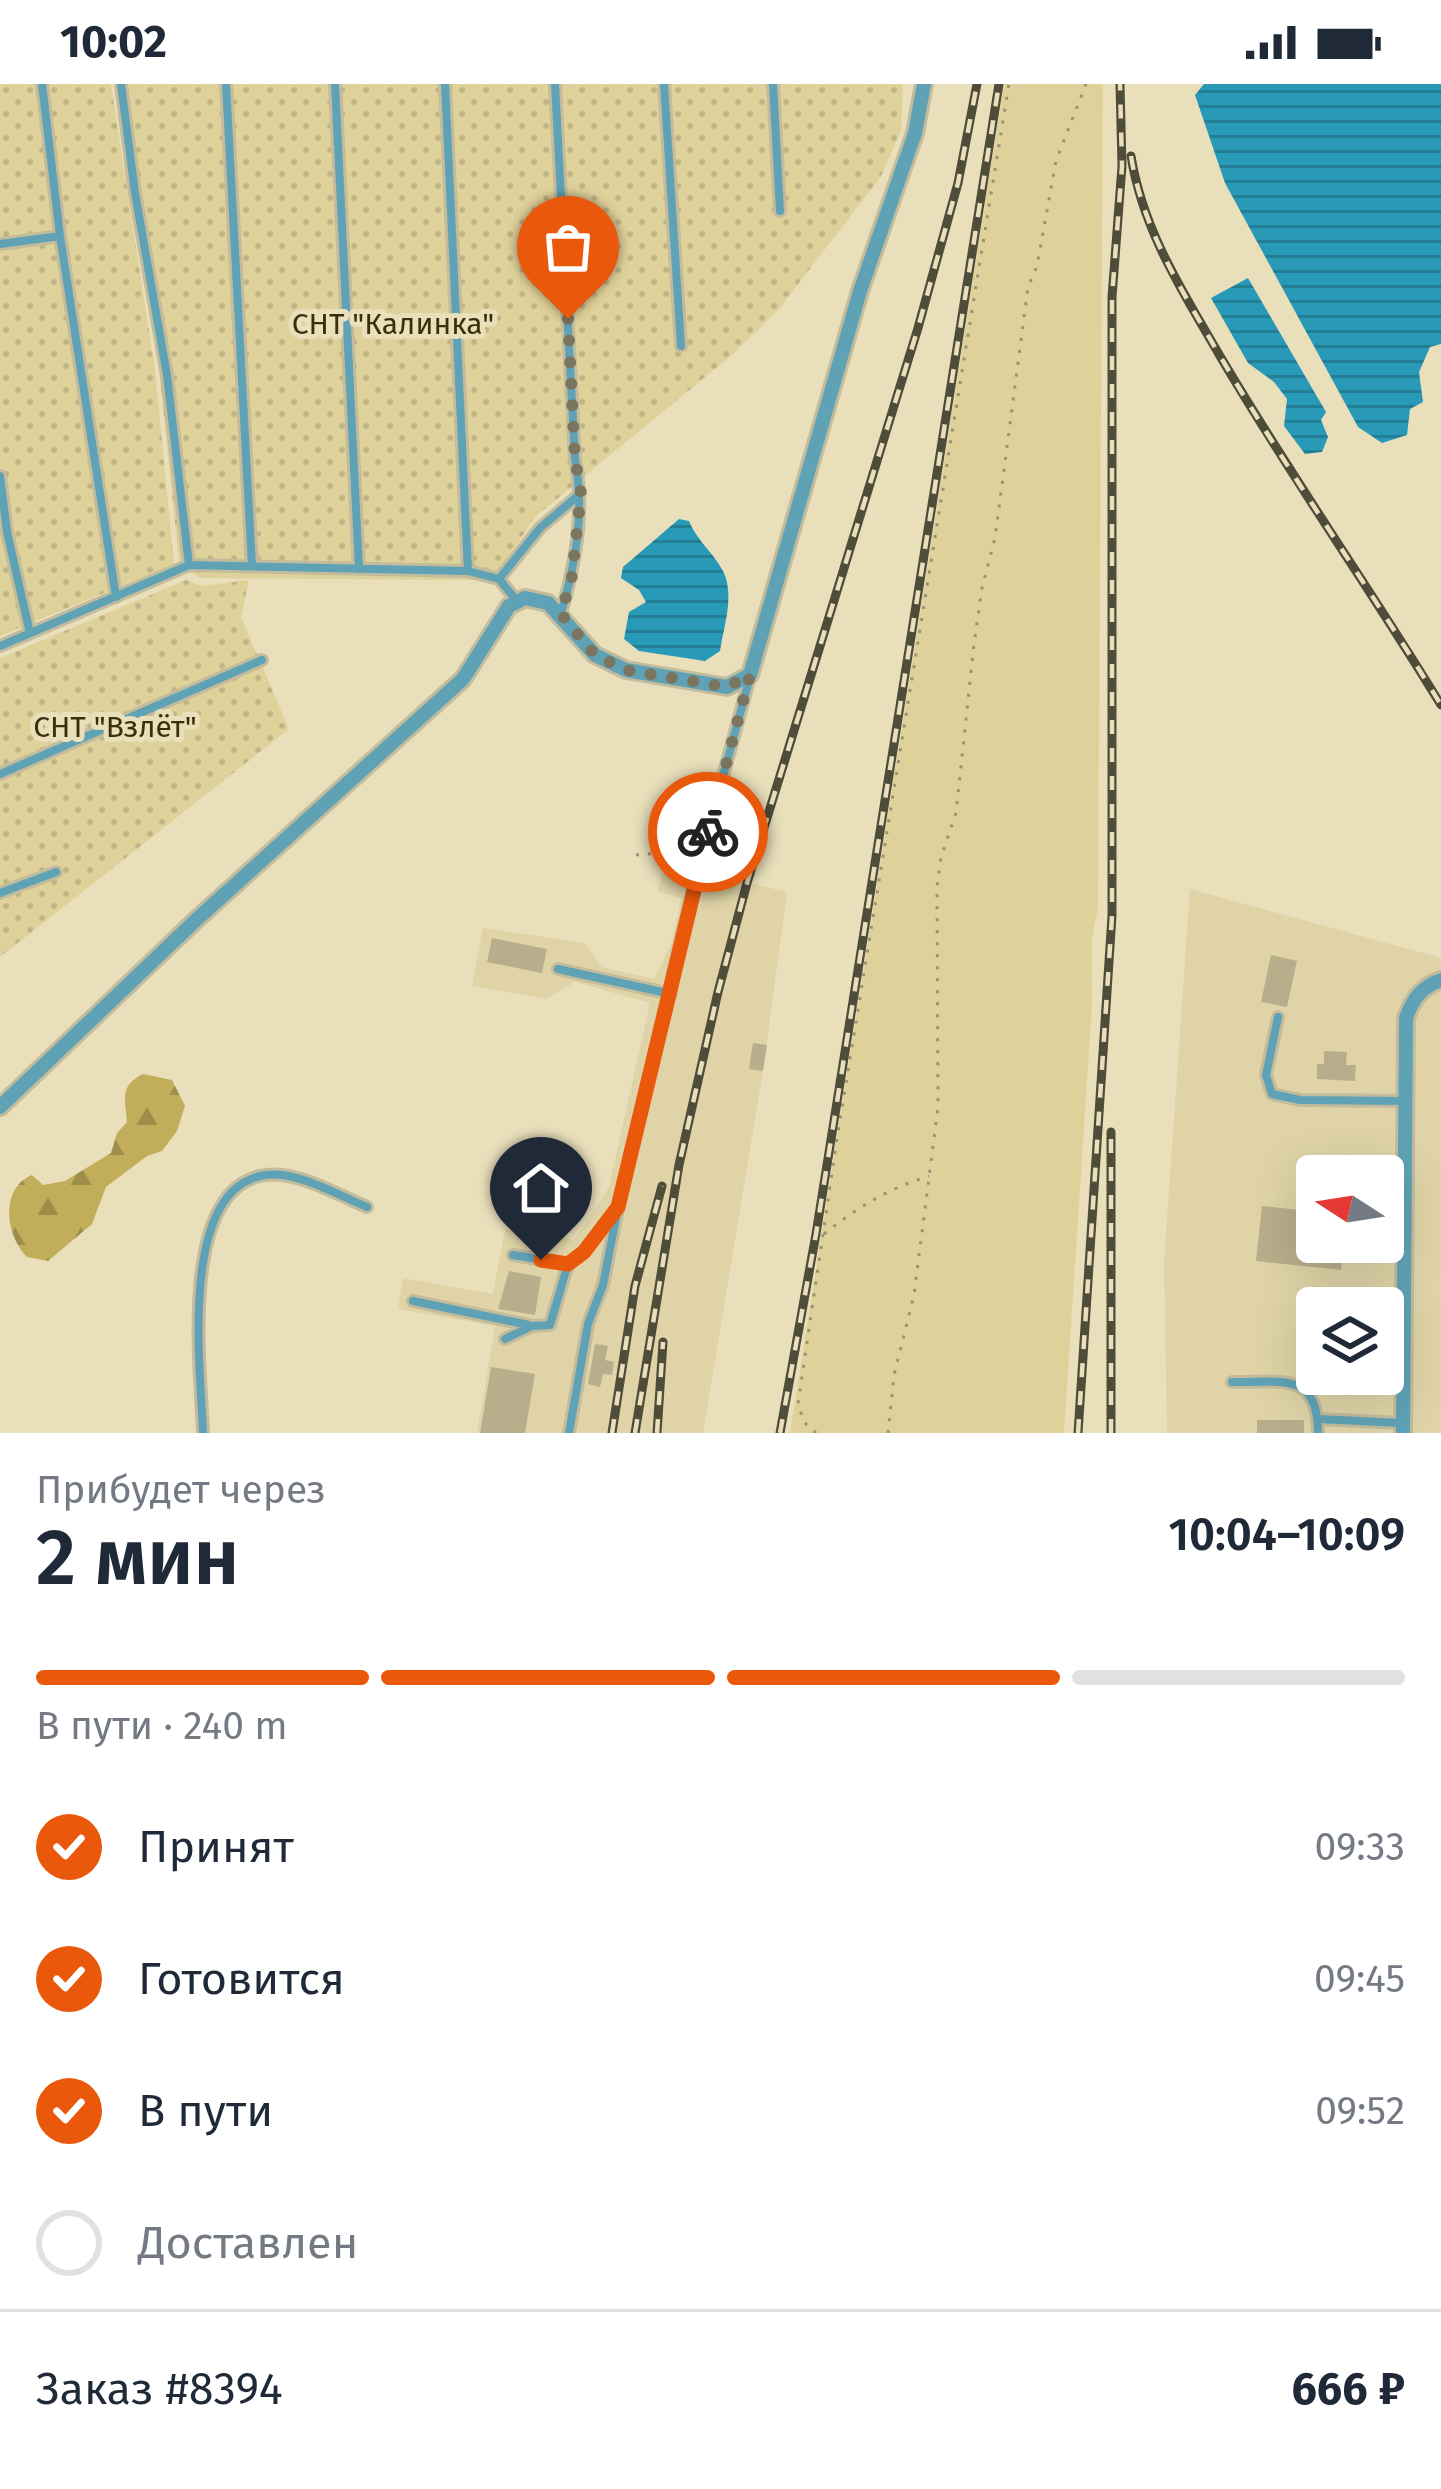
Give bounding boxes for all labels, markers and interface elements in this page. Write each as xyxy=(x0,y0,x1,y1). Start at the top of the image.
text: 10:02 xyxy=(60,15,167,69)
pin xyxy=(517,196,619,319)
icon: bag xyxy=(535,214,601,280)
park label: СНТ "Калинка" xyxy=(292,306,494,342)
park label: СНТ "Взлёт" xyxy=(33,709,197,745)
courier xyxy=(648,772,768,892)
icon: bike xyxy=(675,799,741,865)
pin xyxy=(490,1137,592,1260)
icon: home xyxy=(508,1155,574,1221)
north arrow xyxy=(1296,1155,1404,1263)
map controls xyxy=(1296,1155,1404,1395)
button: layers xyxy=(1296,1287,1404,1395)
text: Прибудет через xyxy=(36,1467,326,1513)
text: 10:04–10:09 xyxy=(1168,1508,1405,1562)
text: 2 мин xyxy=(36,1511,239,1605)
text: В пути · 240 m xyxy=(36,1703,288,1749)
icon: check xyxy=(36,1814,102,1880)
text: Принят xyxy=(138,1820,294,1874)
text: 09:33 xyxy=(1315,1824,1405,1870)
icon: check xyxy=(36,1946,102,2012)
text: Готовится xyxy=(138,1952,345,2006)
text: 09:45 xyxy=(1314,1956,1405,2002)
icon: check xyxy=(36,2078,102,2144)
text: В пути xyxy=(138,2084,273,2138)
text: 09:52 xyxy=(1315,2088,1405,2134)
text: Доставлен xyxy=(138,2216,358,2270)
text: Заказ #8394 xyxy=(36,2362,283,2416)
text: 666 ₽ xyxy=(1291,2362,1405,2416)

